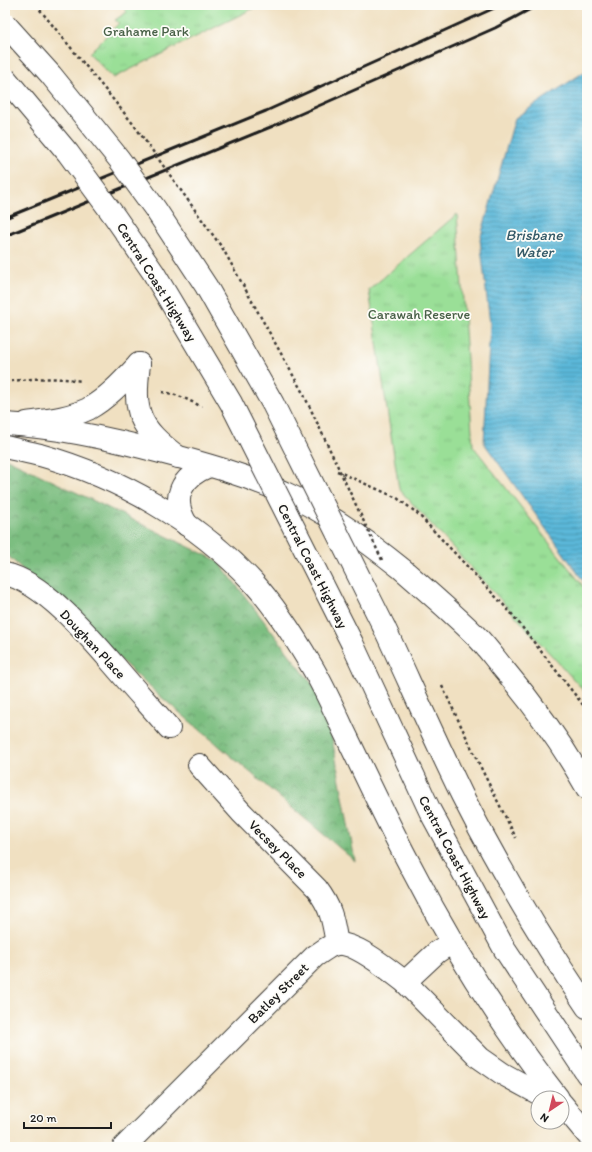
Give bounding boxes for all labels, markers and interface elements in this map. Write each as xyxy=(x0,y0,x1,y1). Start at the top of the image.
park label: Grahame Park xyxy=(103,23,189,40)
street label: Central Coast Highway xyxy=(113,219,200,345)
water label: Brisbane Water xyxy=(505,226,563,261)
park label: Carawah Reserve xyxy=(368,306,471,323)
street label: Central Coast Highway xyxy=(274,501,352,632)
street label: Doughan Place xyxy=(56,606,129,683)
street label: Central Coast Highway xyxy=(415,793,495,922)
street label: Vecsey Place xyxy=(245,817,311,882)
street label: Batley Street xyxy=(244,959,312,1027)
north arrow xyxy=(530,1090,570,1130)
scale bar xyxy=(24,1104,111,1130)
text: N xyxy=(538,1110,551,1125)
text: 20 m xyxy=(30,1111,57,1125)

